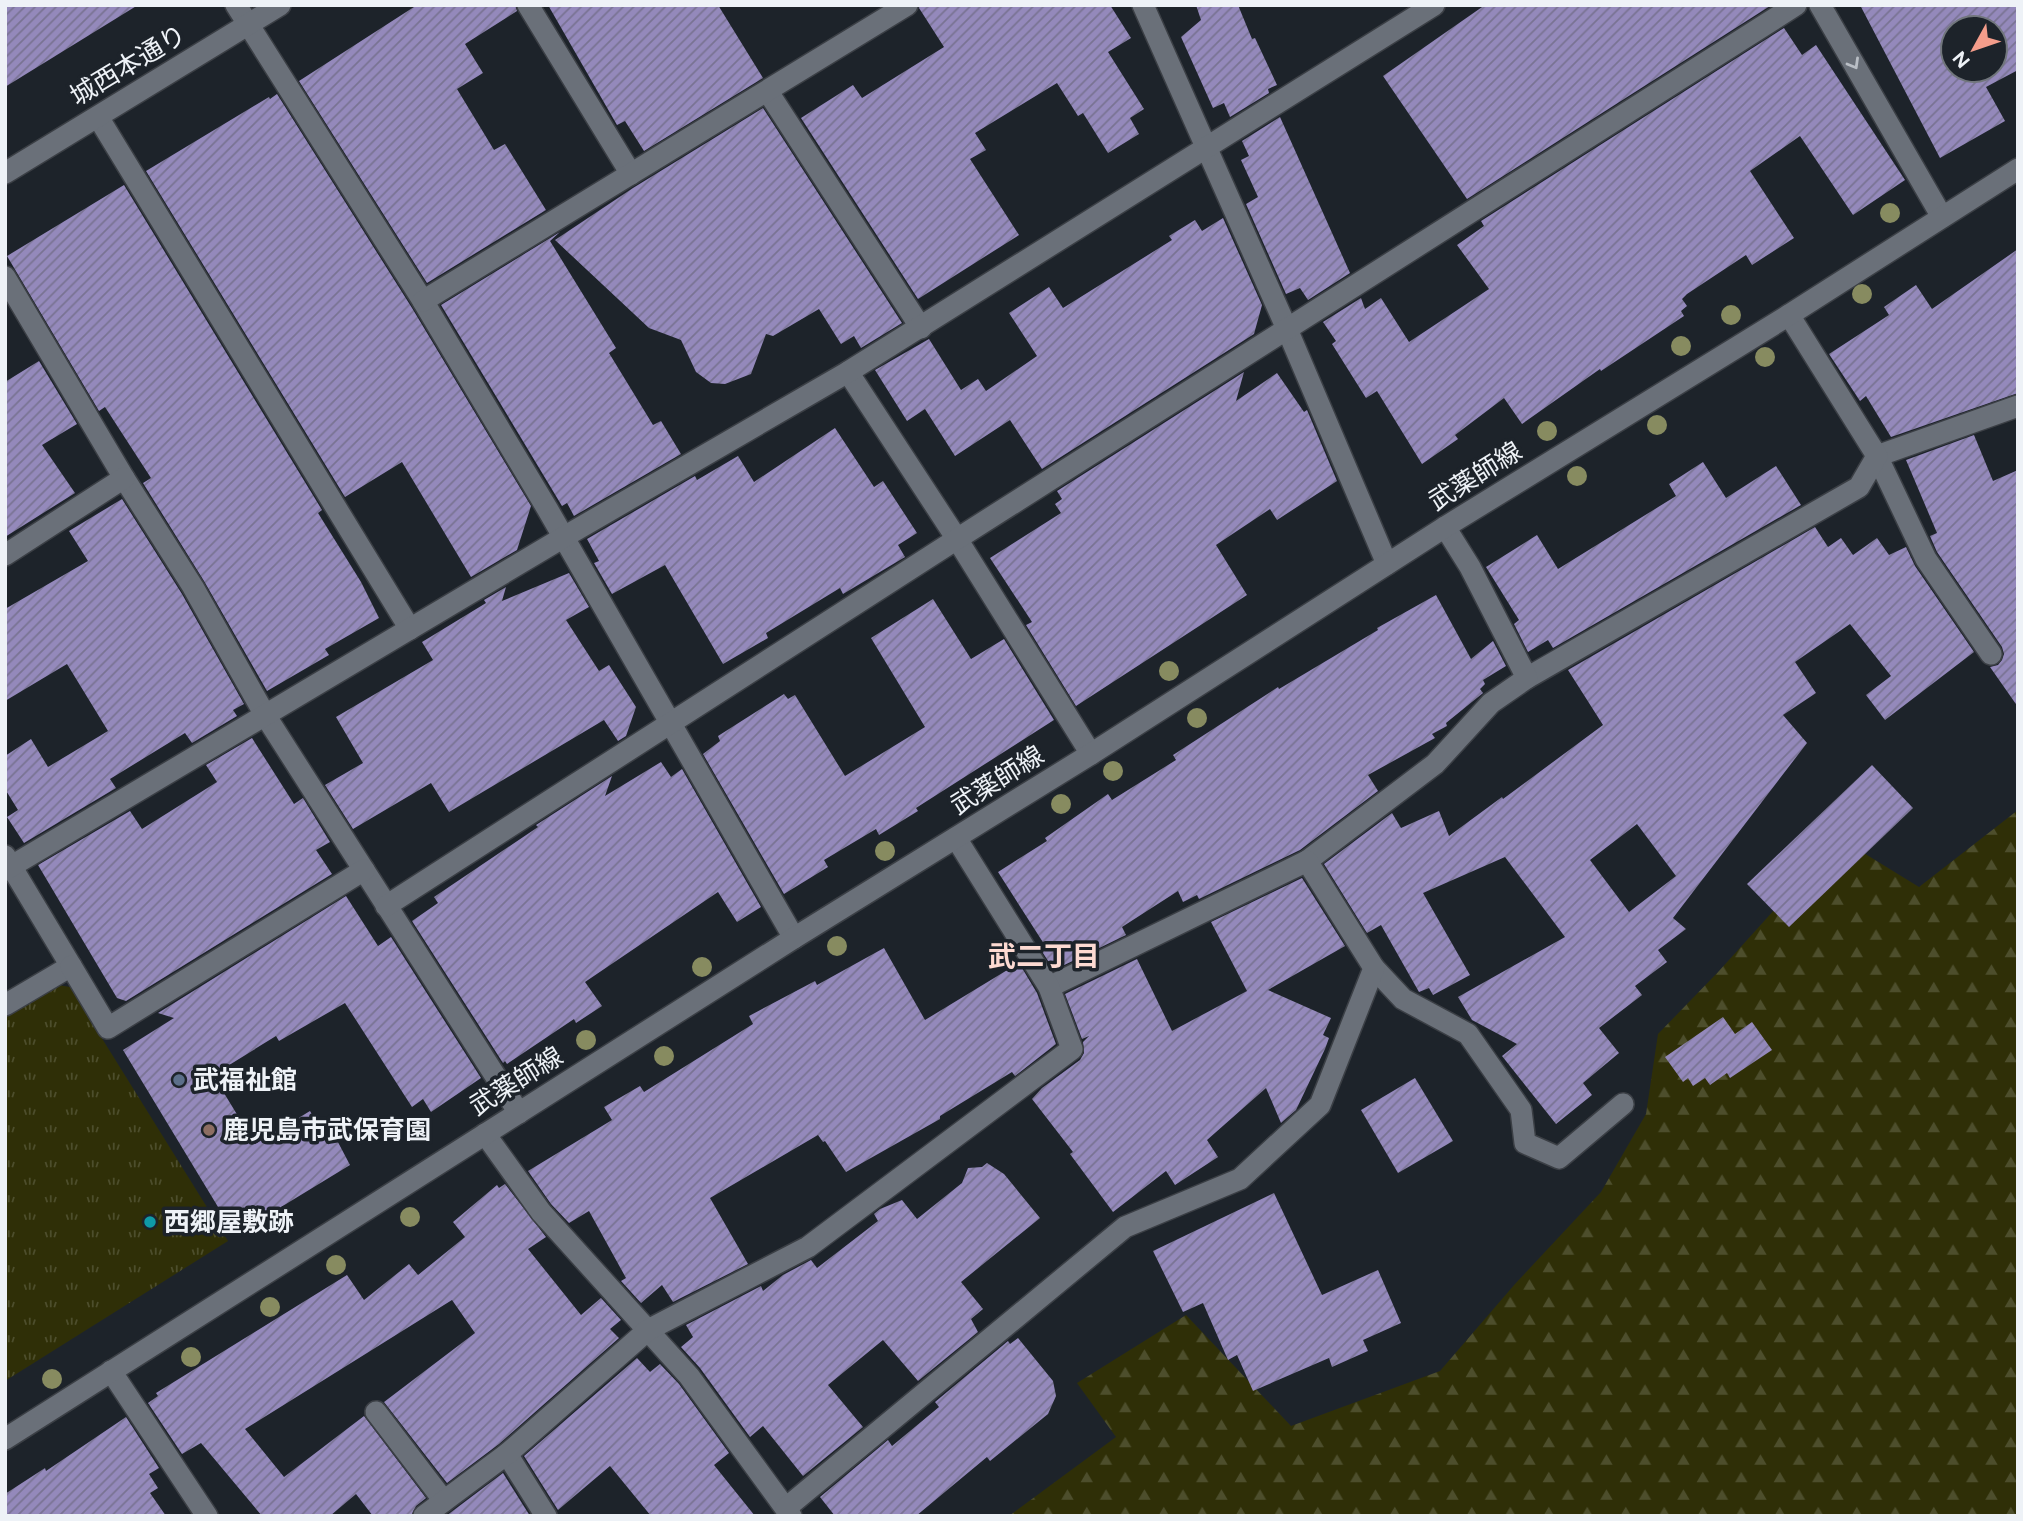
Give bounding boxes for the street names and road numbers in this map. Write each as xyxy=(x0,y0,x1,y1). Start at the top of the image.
street label: 城西本通り xyxy=(64,18,192,112)
street label: 武薬師線 xyxy=(1422,435,1528,517)
street label: 武薬師線 xyxy=(944,739,1050,821)
street label: 武薬師線 xyxy=(463,1040,569,1122)

